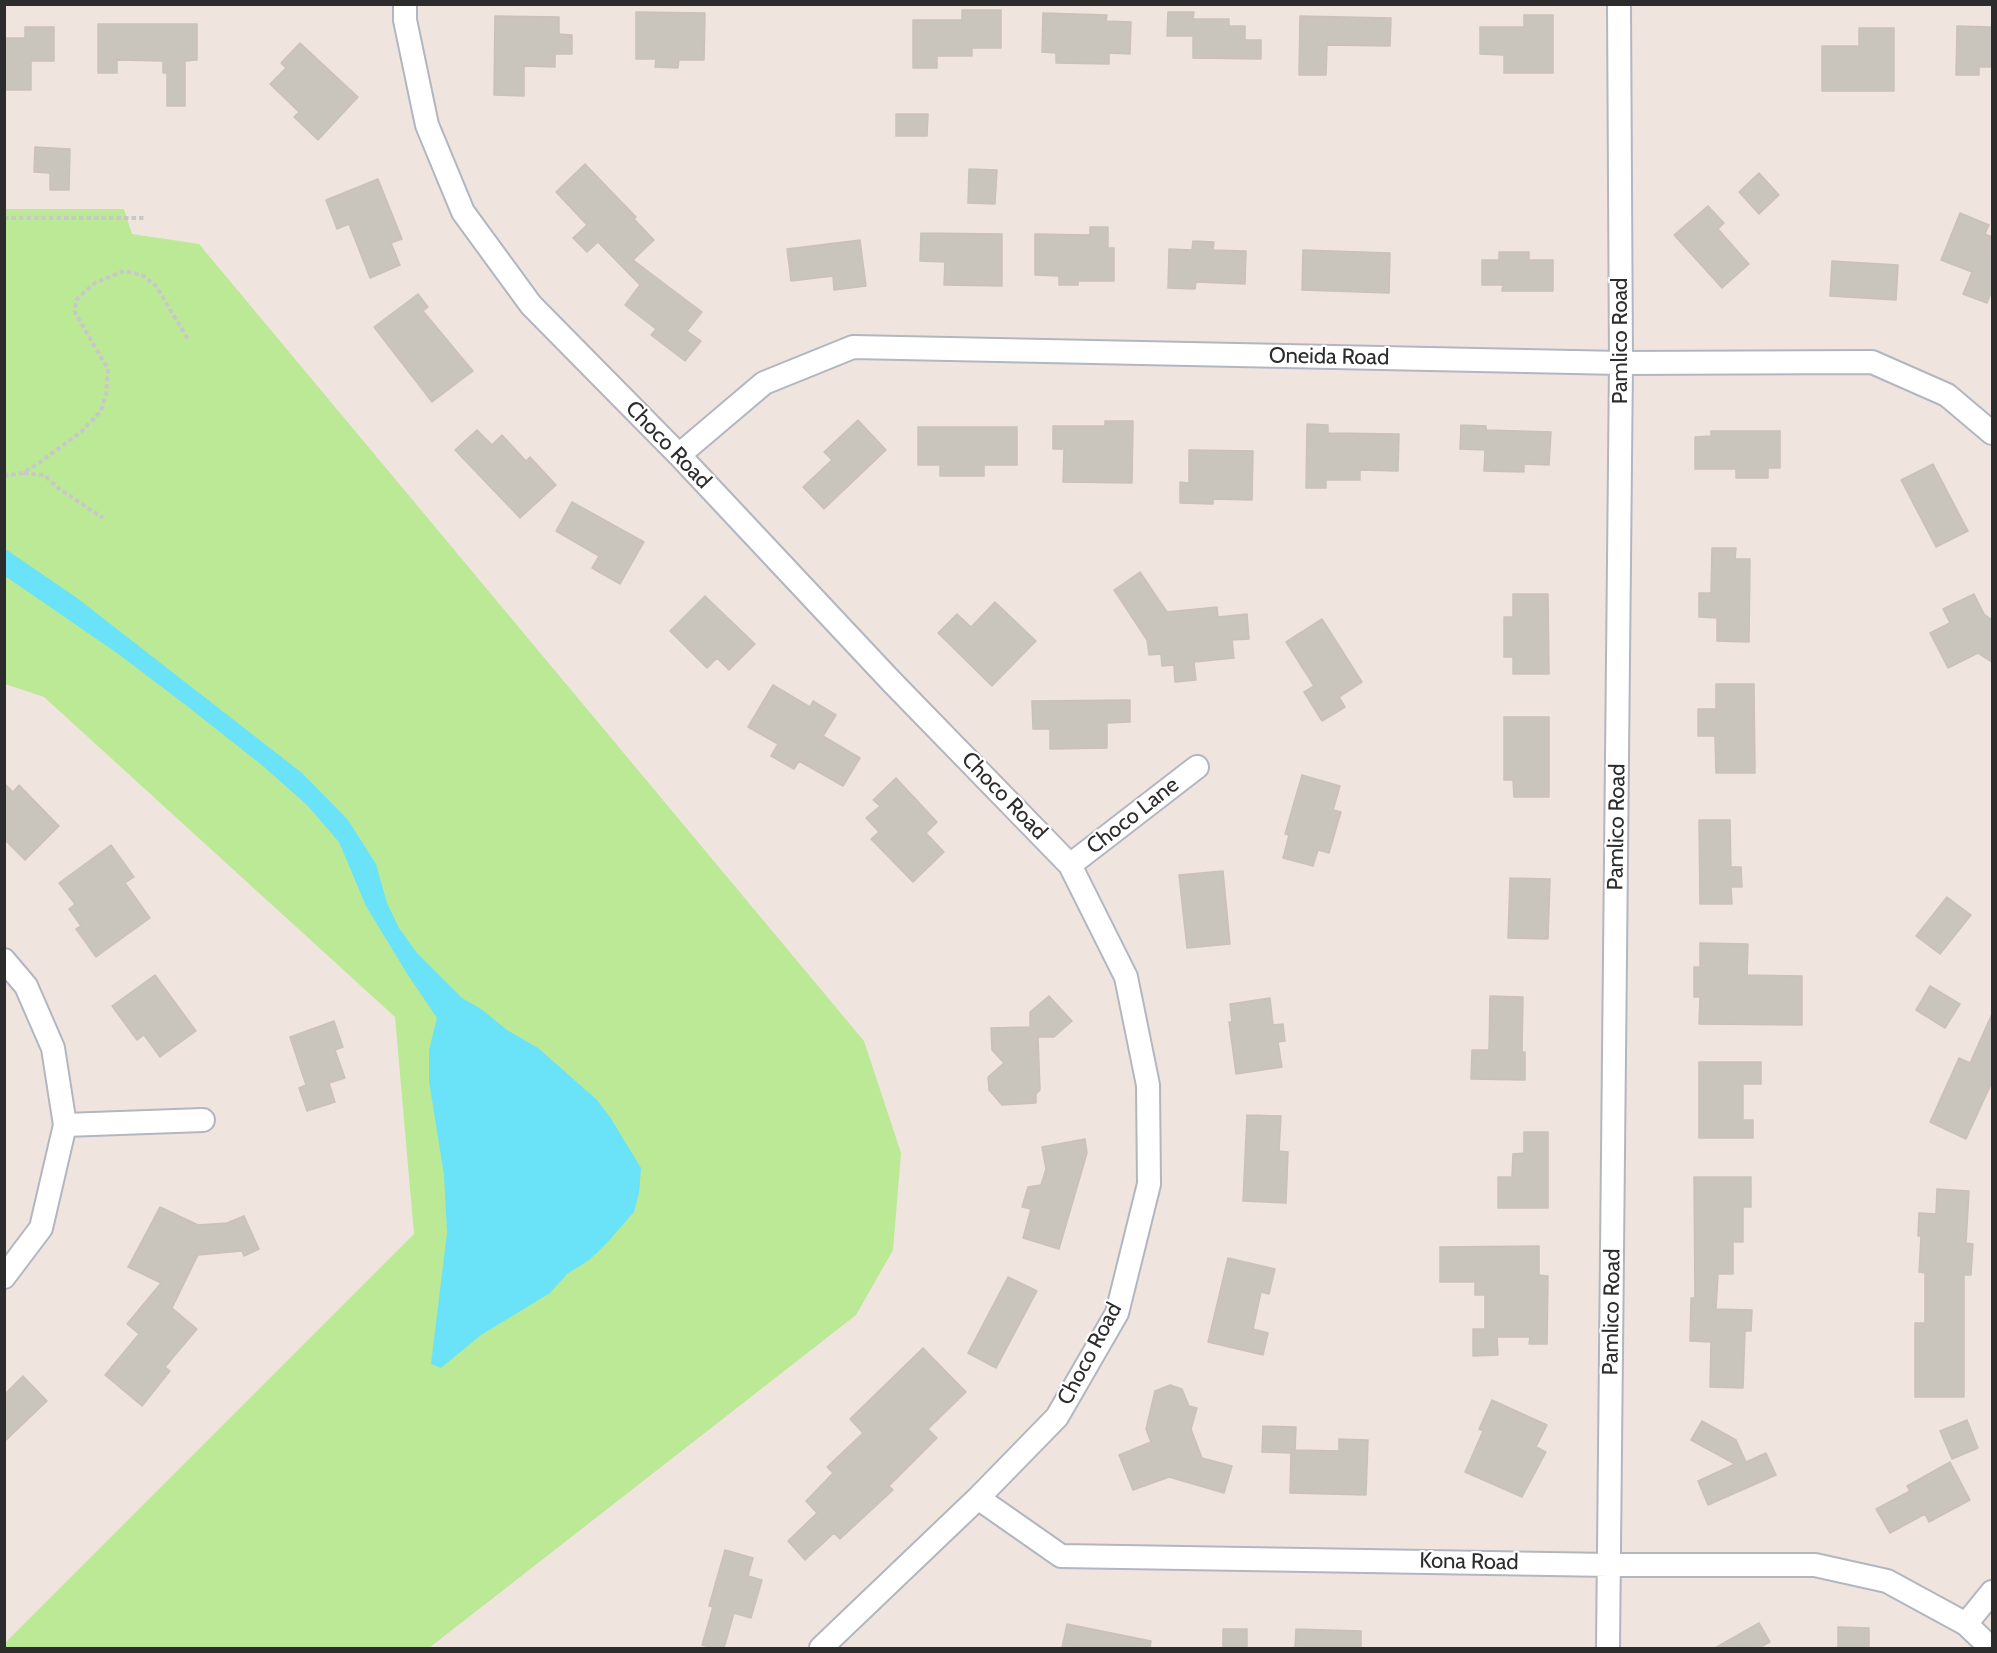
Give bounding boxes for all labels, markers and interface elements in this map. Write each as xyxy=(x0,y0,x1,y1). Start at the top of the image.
street label: Pamlico Road xyxy=(1608,278,1634,404)
street label: Oneida Road xyxy=(1269,343,1389,371)
street label: Choco Road xyxy=(620,395,716,495)
street label: Choco Road xyxy=(956,746,1052,846)
street label: Pamlico Road xyxy=(1603,763,1631,891)
street label: Choco Lane xyxy=(1082,772,1184,860)
street label: Pamlico Road xyxy=(1598,1248,1626,1376)
street label: Choco Road xyxy=(1052,1298,1128,1410)
street label: Kona Road xyxy=(1419,1548,1519,1576)

